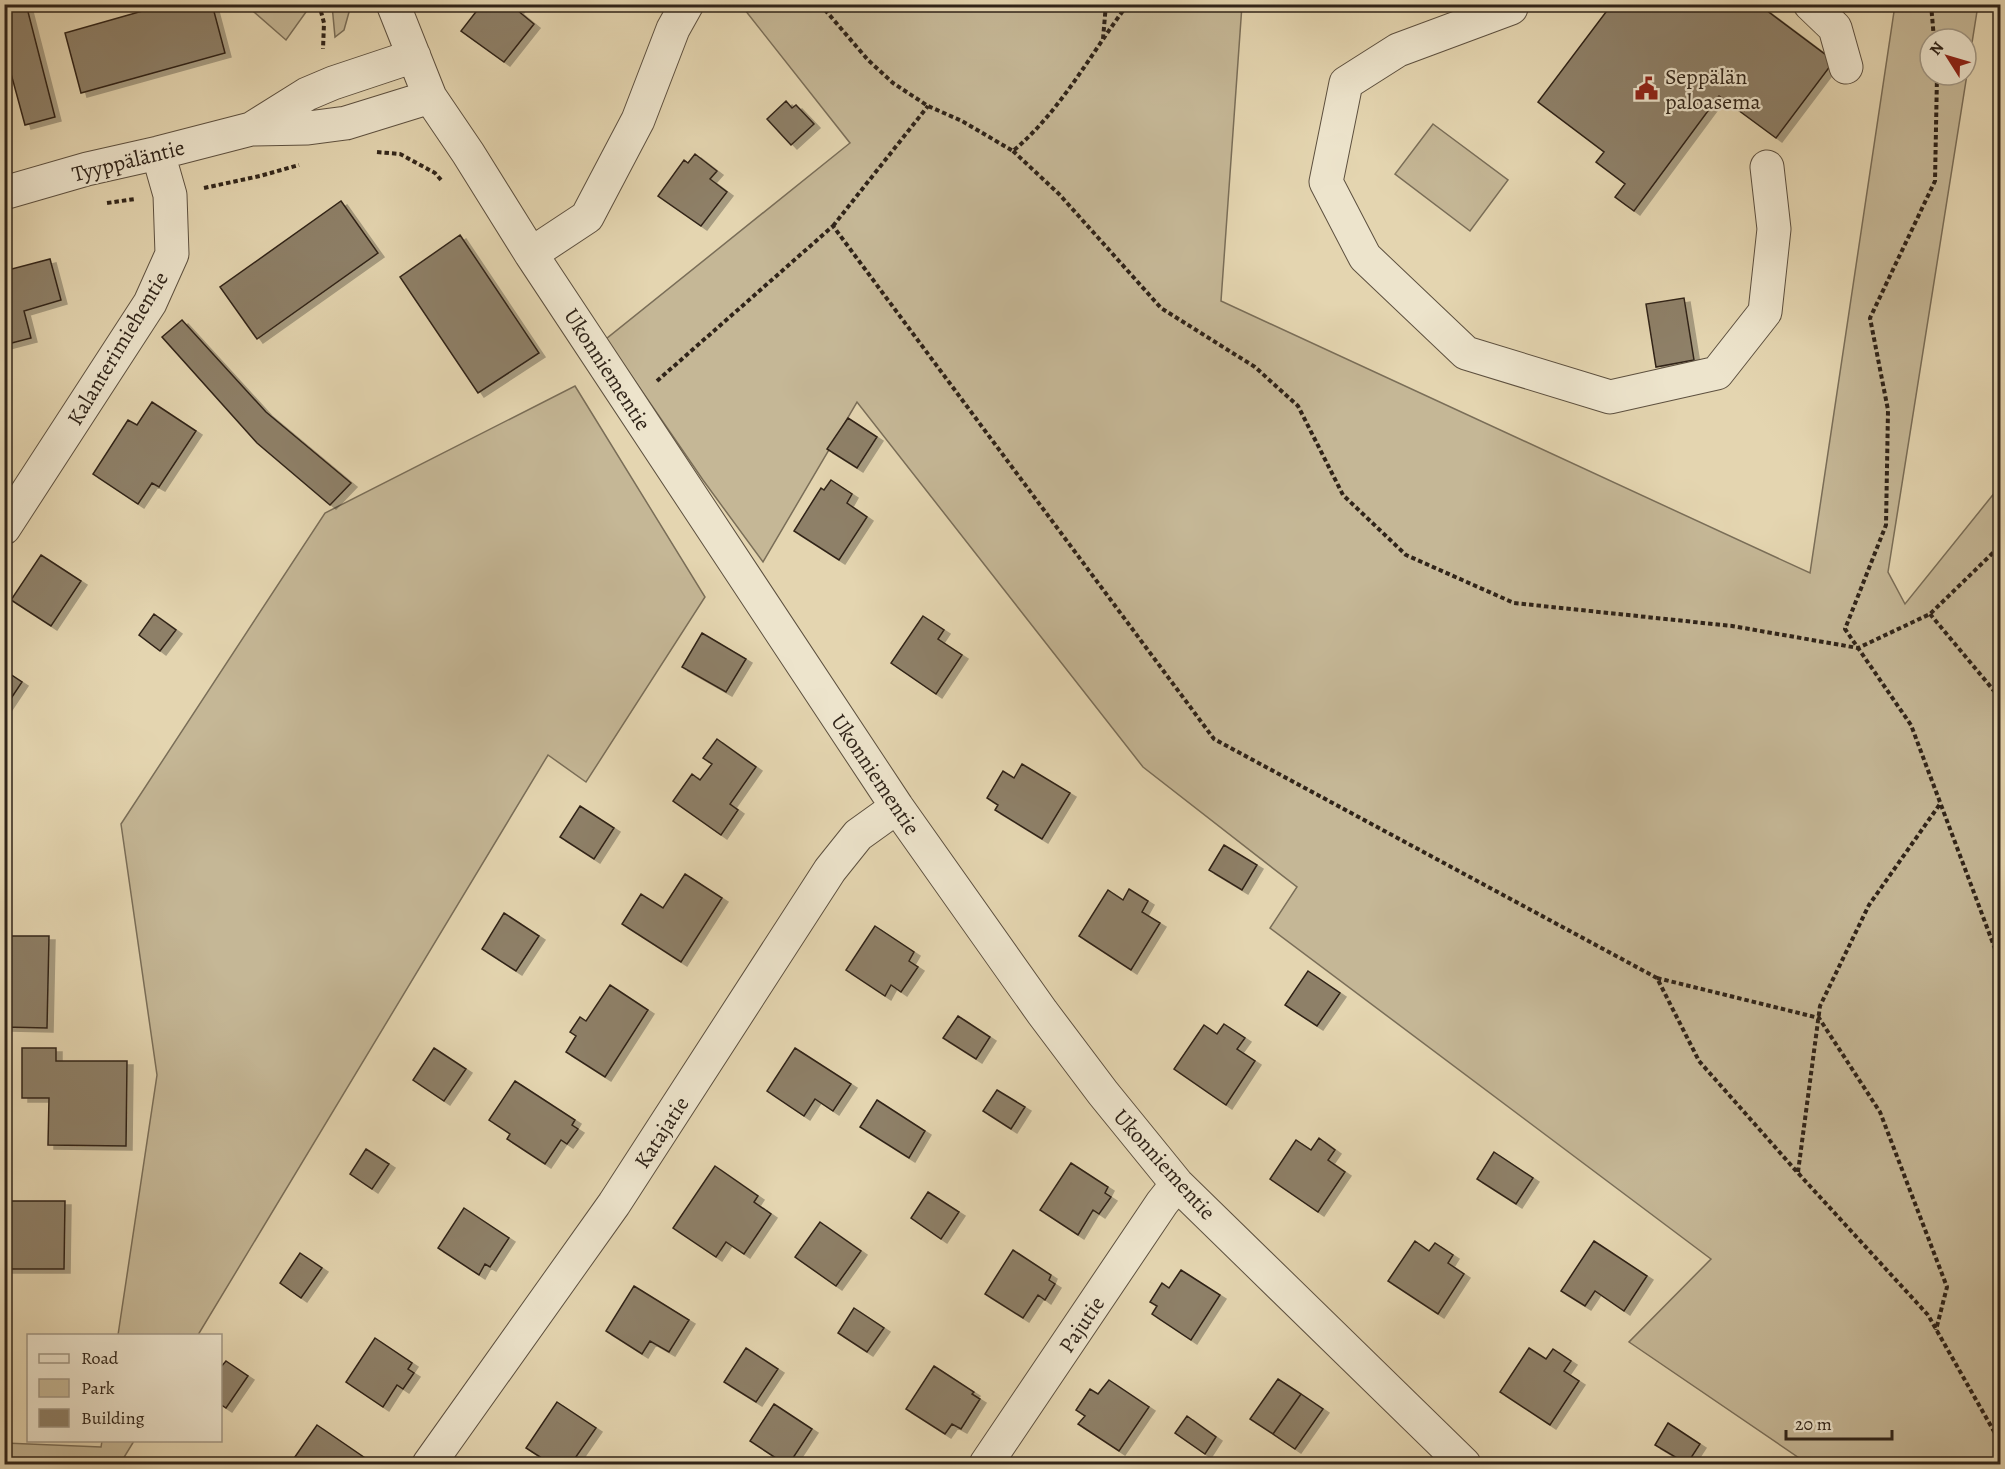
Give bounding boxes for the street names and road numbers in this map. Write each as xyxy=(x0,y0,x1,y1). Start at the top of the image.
street label: Tyyppäläntie xyxy=(69,133,188,189)
street label: Kalanterimiehentie xyxy=(60,266,176,431)
street label: Ukonniementie xyxy=(556,303,658,436)
street label: Ukonniementie xyxy=(824,708,927,841)
street label: Katajatie xyxy=(627,1091,696,1174)
street label: Ukonniementie xyxy=(1106,1103,1222,1227)
street label: Pajutie xyxy=(1052,1290,1112,1359)

